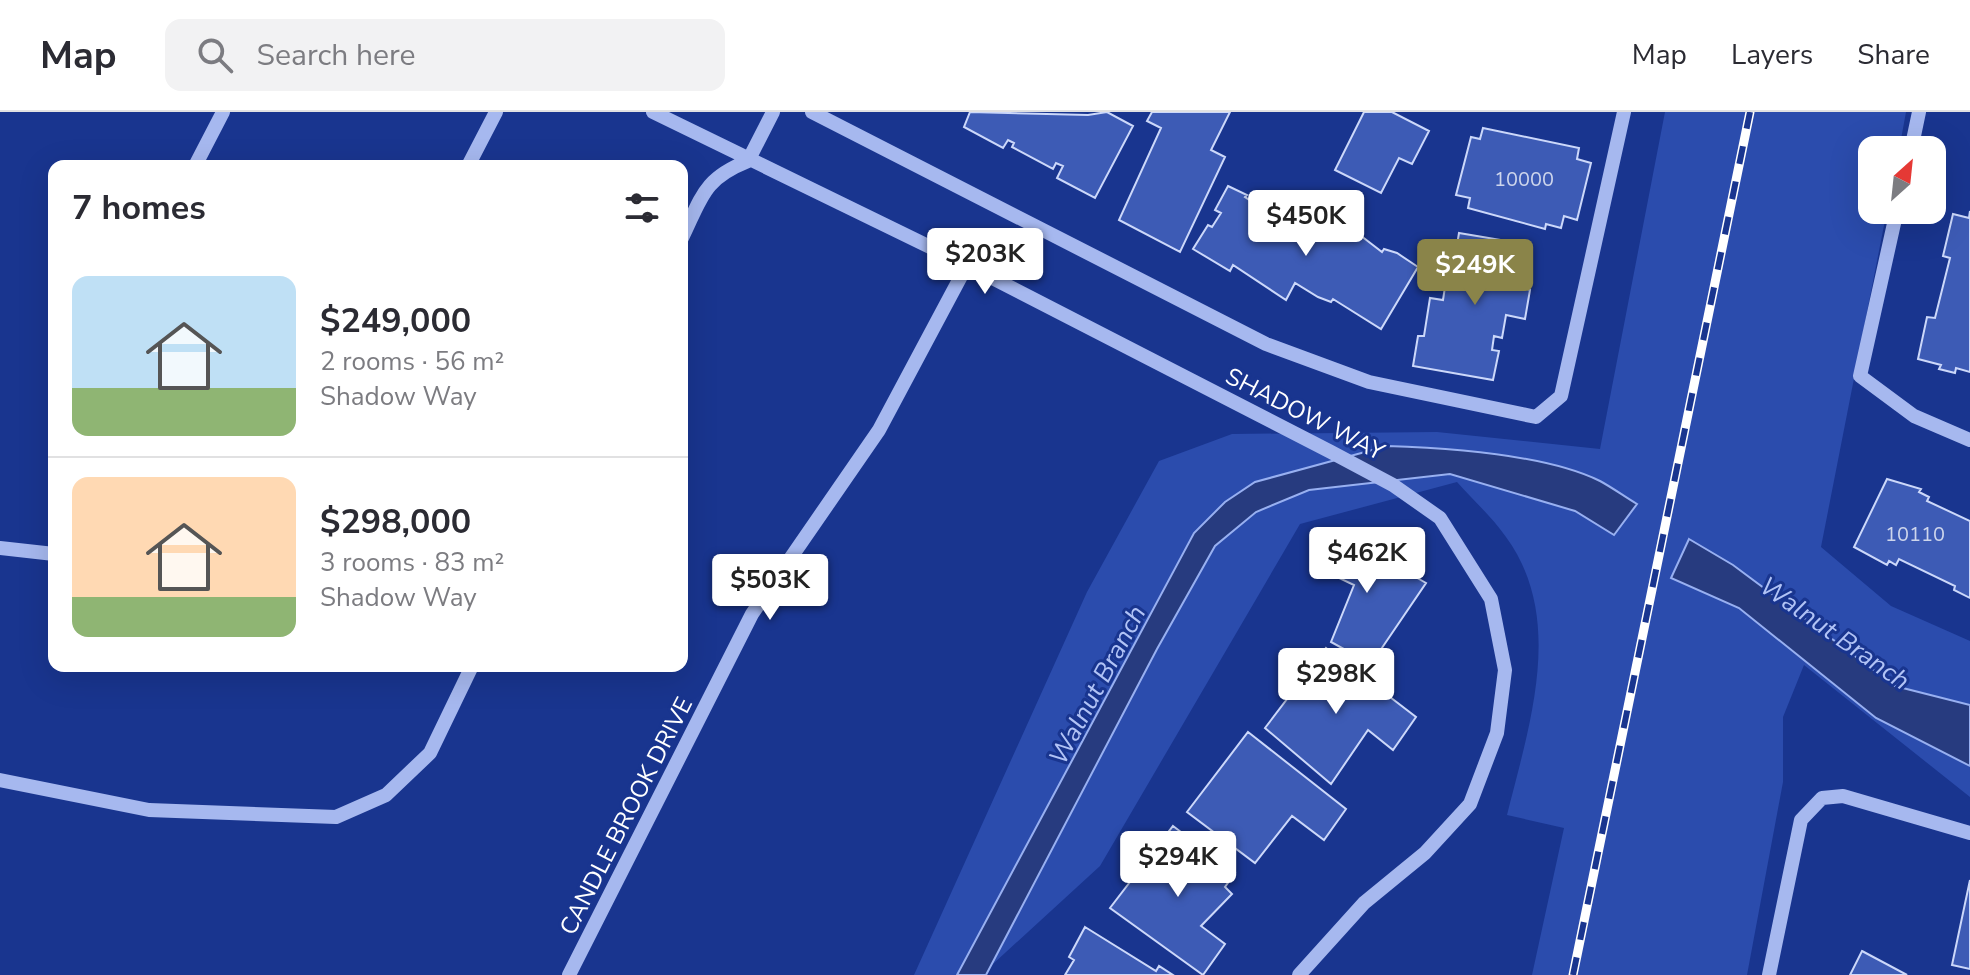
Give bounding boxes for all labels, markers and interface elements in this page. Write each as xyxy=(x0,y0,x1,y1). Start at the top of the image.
search box xyxy=(165,19,725,91)
text: Map xyxy=(40,30,117,81)
icon: search xyxy=(193,33,237,77)
text: Search here xyxy=(257,35,416,76)
text: Map xyxy=(1632,36,1687,74)
text: Layers xyxy=(1731,36,1813,74)
text: Share xyxy=(1857,36,1930,74)
north arrow xyxy=(1858,136,1946,224)
map controls xyxy=(1858,136,1946,224)
house number: 10000 xyxy=(1494,166,1554,193)
text: 7 homes xyxy=(72,185,206,231)
icon: filters xyxy=(620,186,664,230)
pin: $450K xyxy=(1250,190,1362,258)
text: $450K xyxy=(1266,198,1346,233)
pin: $203K xyxy=(929,228,1041,296)
text: $203K xyxy=(945,236,1025,271)
pin: $249K xyxy=(1419,239,1531,307)
text: $249K xyxy=(1435,247,1515,282)
text: $249,000 xyxy=(320,298,471,344)
icon: home xyxy=(136,308,232,404)
text: 2 rooms · 56 m² xyxy=(320,344,504,379)
street label: SHADOW WAY xyxy=(1220,360,1391,468)
text: Shadow Way xyxy=(320,379,477,414)
text: $298,000 xyxy=(320,499,471,545)
icon: home xyxy=(136,509,232,605)
house number: 10110 xyxy=(1885,521,1945,548)
pin: $462K xyxy=(1311,527,1423,595)
text: $462K xyxy=(1327,535,1407,570)
text: 3 rooms · 83 m² xyxy=(320,545,504,580)
pin: $503K xyxy=(714,554,826,622)
text: $503K xyxy=(730,562,810,597)
water label: Walnut Branch xyxy=(1753,569,1917,698)
text: Shadow Way xyxy=(320,580,477,615)
water label: Walnut Branch xyxy=(1041,599,1154,771)
pin: $298K xyxy=(1280,648,1392,716)
text: $298K xyxy=(1296,656,1376,691)
street label: CANDLE BROOK DRIVE xyxy=(552,692,700,940)
pin: $294K xyxy=(1122,831,1234,899)
text: $294K xyxy=(1138,839,1218,874)

